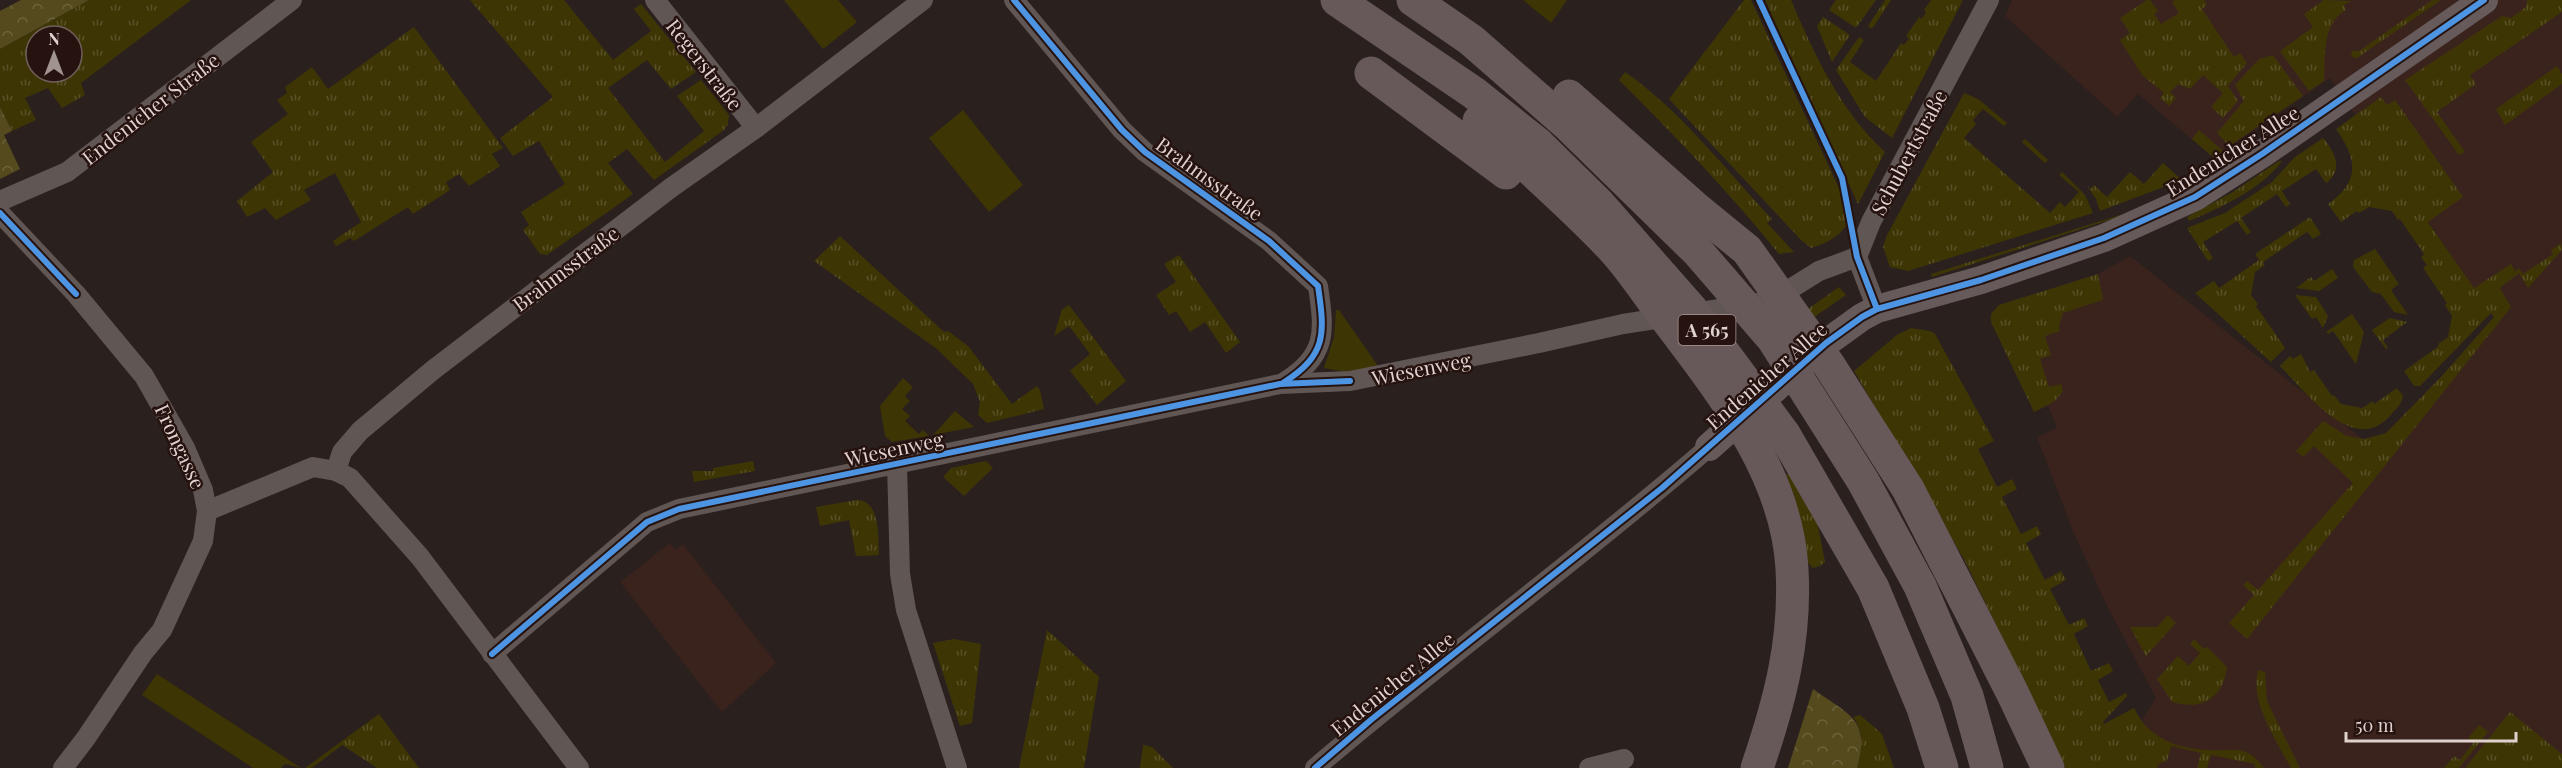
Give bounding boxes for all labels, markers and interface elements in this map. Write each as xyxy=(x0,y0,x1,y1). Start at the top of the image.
street label: Regerstraße xyxy=(661,13,749,115)
north arrow xyxy=(24,24,84,84)
text: N xyxy=(48,28,60,49)
street label: Endenicher Straße xyxy=(76,46,224,170)
street label: Schubertstraße xyxy=(1864,85,1952,219)
street label: Endenicher Allee xyxy=(2160,98,2304,202)
street label: Brahmsstraße xyxy=(1151,130,1269,226)
street label: Brahmsstraße xyxy=(506,219,624,317)
road number: A 565 xyxy=(1678,315,1736,345)
street label: Endenicher Allee xyxy=(1700,315,1832,435)
street label: Wiesenweg xyxy=(1368,345,1473,391)
street label: Frongasse xyxy=(150,399,212,493)
street label: Wiesenweg xyxy=(841,424,946,472)
street label: Endenicher Allee xyxy=(1324,625,1460,741)
scale bar xyxy=(2346,705,2516,743)
text: 50 m xyxy=(2355,713,2394,737)

